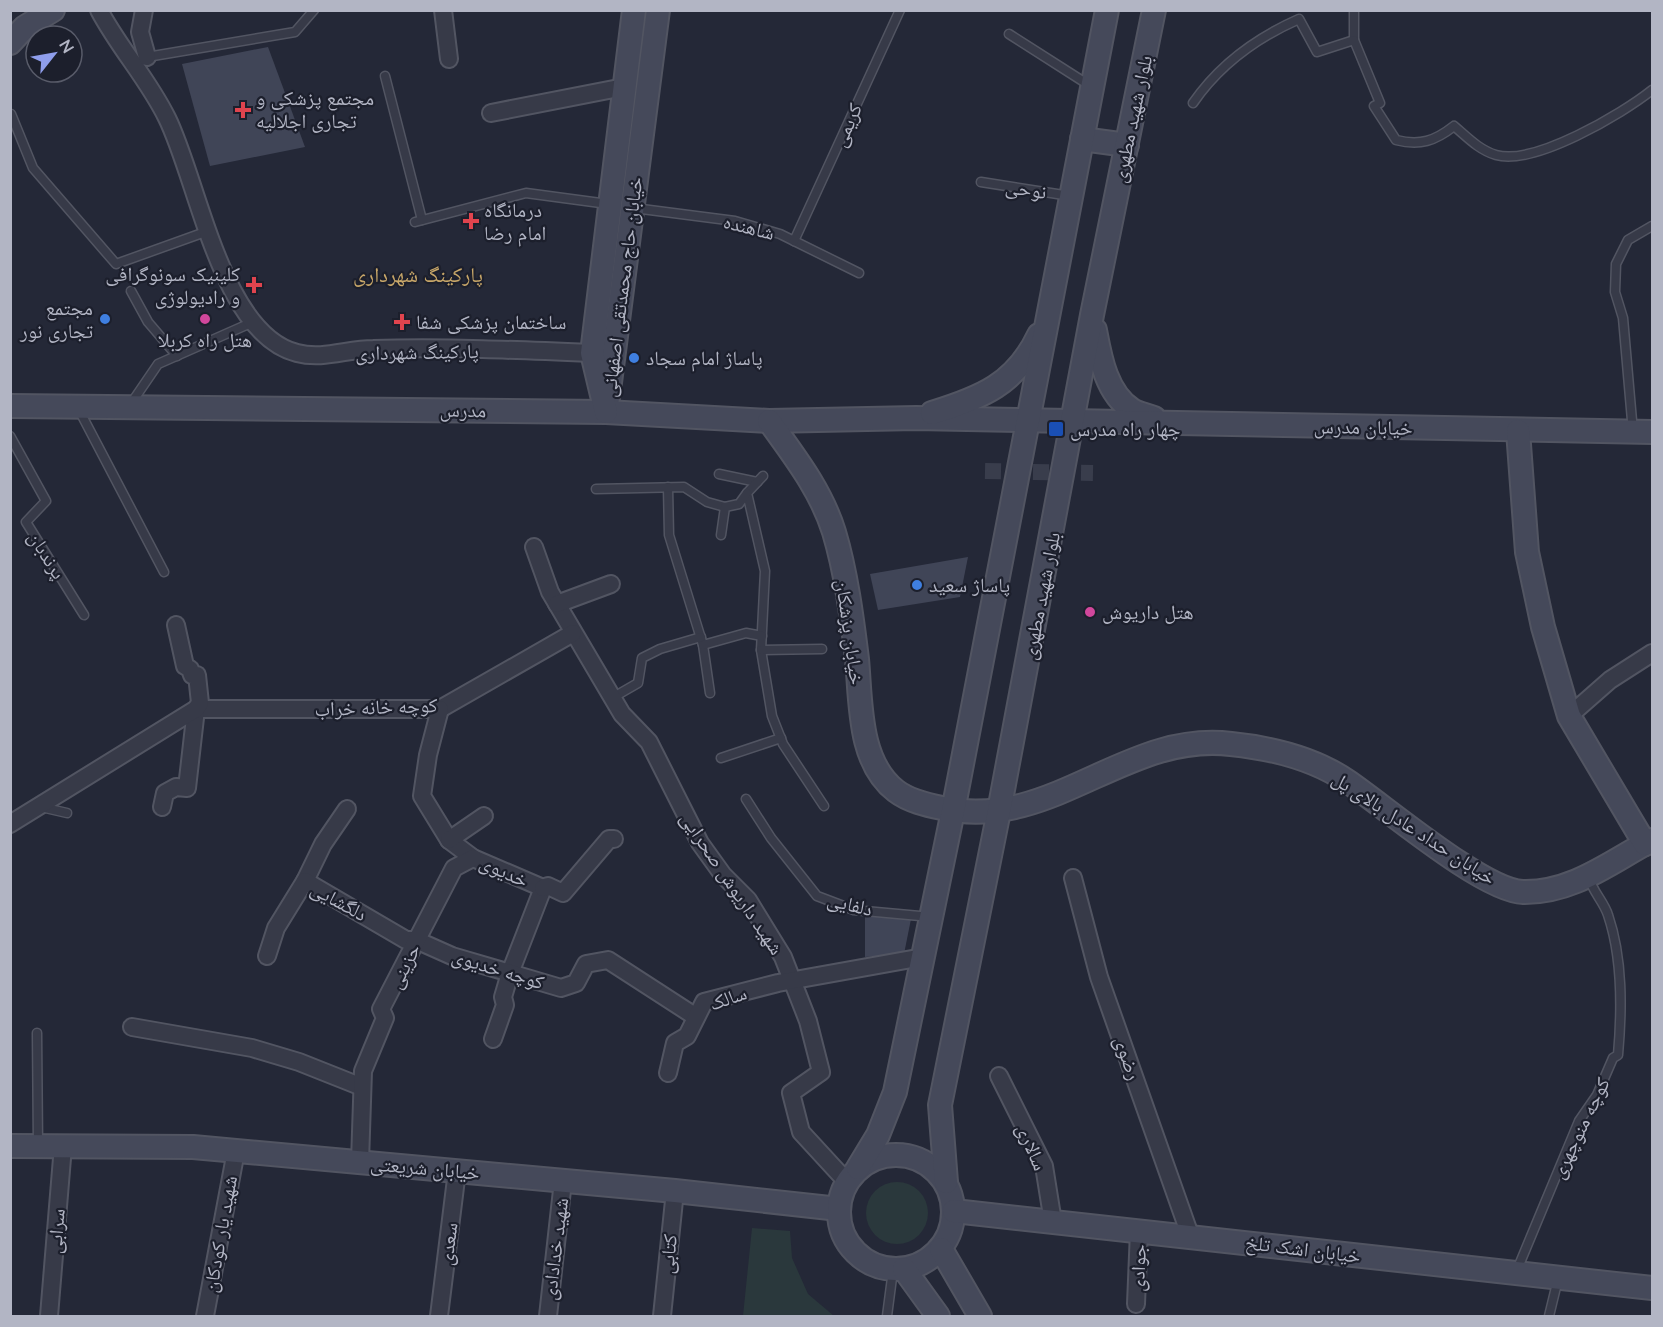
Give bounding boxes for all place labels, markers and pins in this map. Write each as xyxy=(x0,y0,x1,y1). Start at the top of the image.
place label: مجتمع پزشکی و تجاری اجلالیه xyxy=(256,85,374,133)
marker: مجتمع پزشکی و تجاری اجلالیه xyxy=(234,101,252,119)
place label: درمانگاه امام رضا xyxy=(484,197,546,247)
marker: درمانگاه امام رضا xyxy=(462,212,480,230)
place label: کلینیک سونوگرافی و رادیولوژی xyxy=(105,261,240,309)
marker: کلینیک سونوگرافی و رادیولوژی xyxy=(245,276,263,294)
place label: مجتمع تجاری نور xyxy=(19,295,93,343)
place label: ساختمان پزشکی شفا xyxy=(416,309,566,334)
marker: مجتمع تجاری نور xyxy=(98,312,112,326)
marker: هتل راه کربلا xyxy=(198,312,212,326)
marker: ساختمان پزشکی شفا xyxy=(393,313,411,331)
place label: هتل راه کربلا xyxy=(158,327,252,352)
place label: پاساژ امام سجاد xyxy=(646,345,763,372)
marker: پاساژ امام سجاد xyxy=(627,351,641,365)
place label: چهار راه مدرس xyxy=(1070,416,1181,441)
marker: چهار راه مدرس xyxy=(1047,420,1065,438)
place label: پاساژ سعید xyxy=(929,572,1010,597)
marker: پاساژ سعید xyxy=(910,578,924,592)
place label: هتل داریوش xyxy=(1102,599,1194,624)
marker: هتل داریوش xyxy=(1083,605,1097,619)

